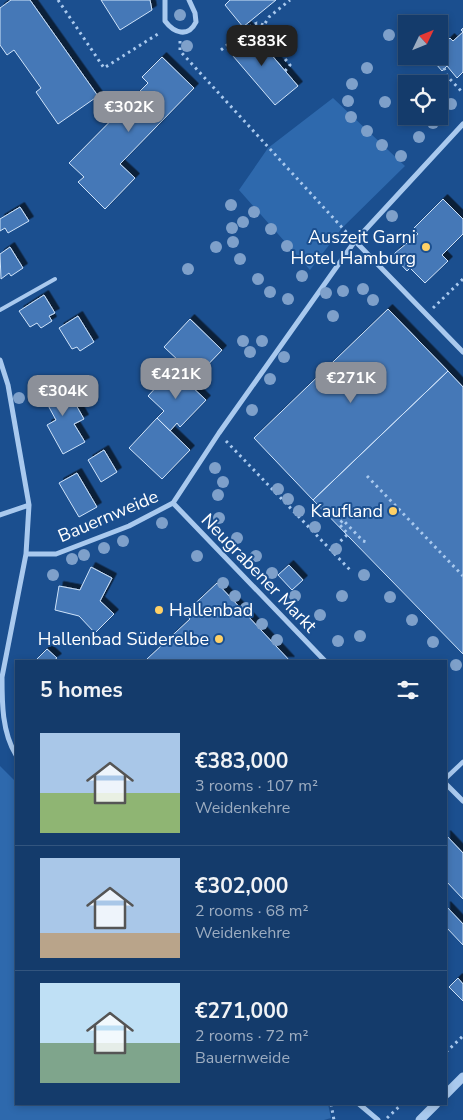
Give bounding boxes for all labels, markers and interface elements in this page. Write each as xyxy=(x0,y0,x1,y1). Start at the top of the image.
north arrow xyxy=(398,15,448,65)
map controls xyxy=(398,15,448,125)
pin: €383K xyxy=(227,24,297,67)
text: €383K xyxy=(237,30,287,52)
button: locate xyxy=(398,75,448,125)
pin: €302K xyxy=(94,90,164,133)
text: €302K xyxy=(104,96,154,118)
place label: Auszeit Garni Hotel Hamburg xyxy=(291,225,416,270)
marker: Auszeit Garni Hotel Hamburg xyxy=(420,241,432,253)
pin: €421K xyxy=(141,358,211,400)
pin: €271K xyxy=(316,362,386,404)
text: €421K xyxy=(151,363,201,385)
text: €271K xyxy=(326,367,376,389)
pin: €304K xyxy=(28,374,98,417)
text: €304K xyxy=(38,380,88,402)
street label: Bauernweide xyxy=(54,484,162,548)
place label: Kaufland xyxy=(311,499,383,523)
marker: Kaufland xyxy=(387,505,399,517)
street label: Neugrabener Markt xyxy=(196,508,323,638)
place label: Hallenbad xyxy=(169,598,253,622)
marker: Hallenbad xyxy=(153,604,165,616)
place label: Hallenbad Süderelbe xyxy=(38,627,209,651)
marker: Hallenbad Süderelbe xyxy=(213,633,225,645)
text: 5 homes xyxy=(40,676,123,704)
icon: filters xyxy=(394,676,422,704)
text: €383,000 xyxy=(195,747,288,775)
icon: home xyxy=(80,753,140,813)
text: 3 rooms · 107 m² xyxy=(195,775,318,797)
text: Weidenkehre xyxy=(195,797,290,819)
text: €302,000 xyxy=(195,872,288,900)
icon: home xyxy=(80,878,140,938)
text: 2 rooms · 68 m² xyxy=(195,900,308,922)
text: Weidenkehre xyxy=(195,922,290,944)
text: €271,000 xyxy=(195,997,288,1025)
icon: home xyxy=(80,1003,140,1063)
text: 2 rooms · 72 m² xyxy=(195,1025,308,1047)
text: Bauernweide xyxy=(195,1047,290,1069)

